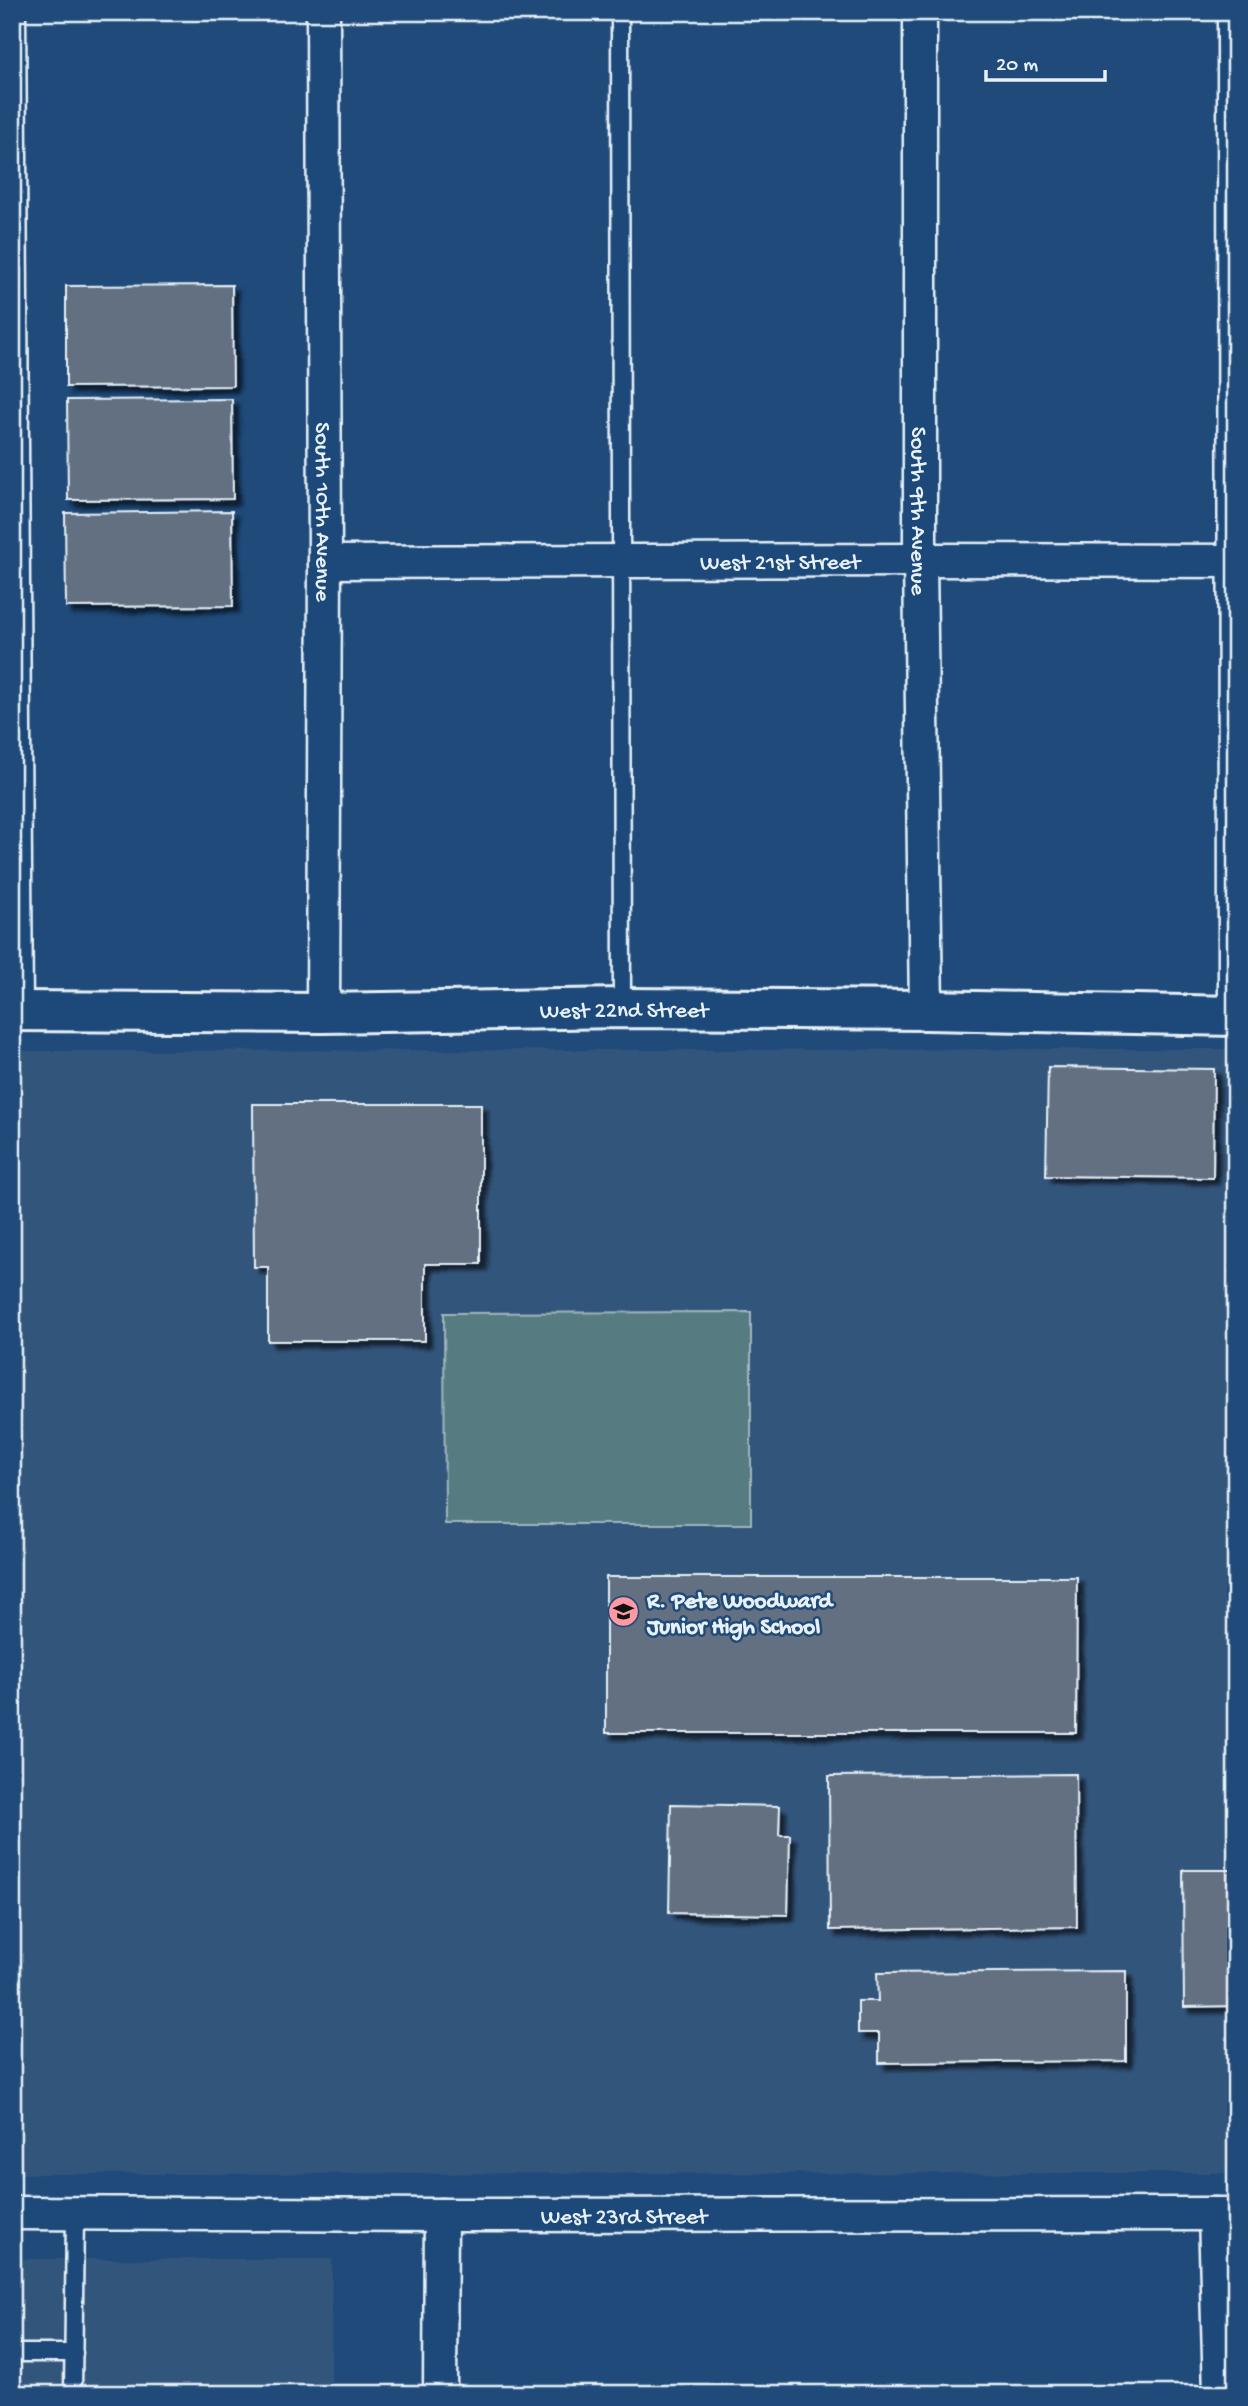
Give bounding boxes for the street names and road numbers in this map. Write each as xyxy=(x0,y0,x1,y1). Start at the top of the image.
street label: South 10th Avenue xyxy=(307,422,335,603)
street label: South 9th Avenue xyxy=(903,427,930,597)
street label: West 21st Street xyxy=(700,550,862,578)
street label: West 22nd Street xyxy=(540,998,710,1026)
street label: West 23rd Street xyxy=(541,2205,709,2232)

